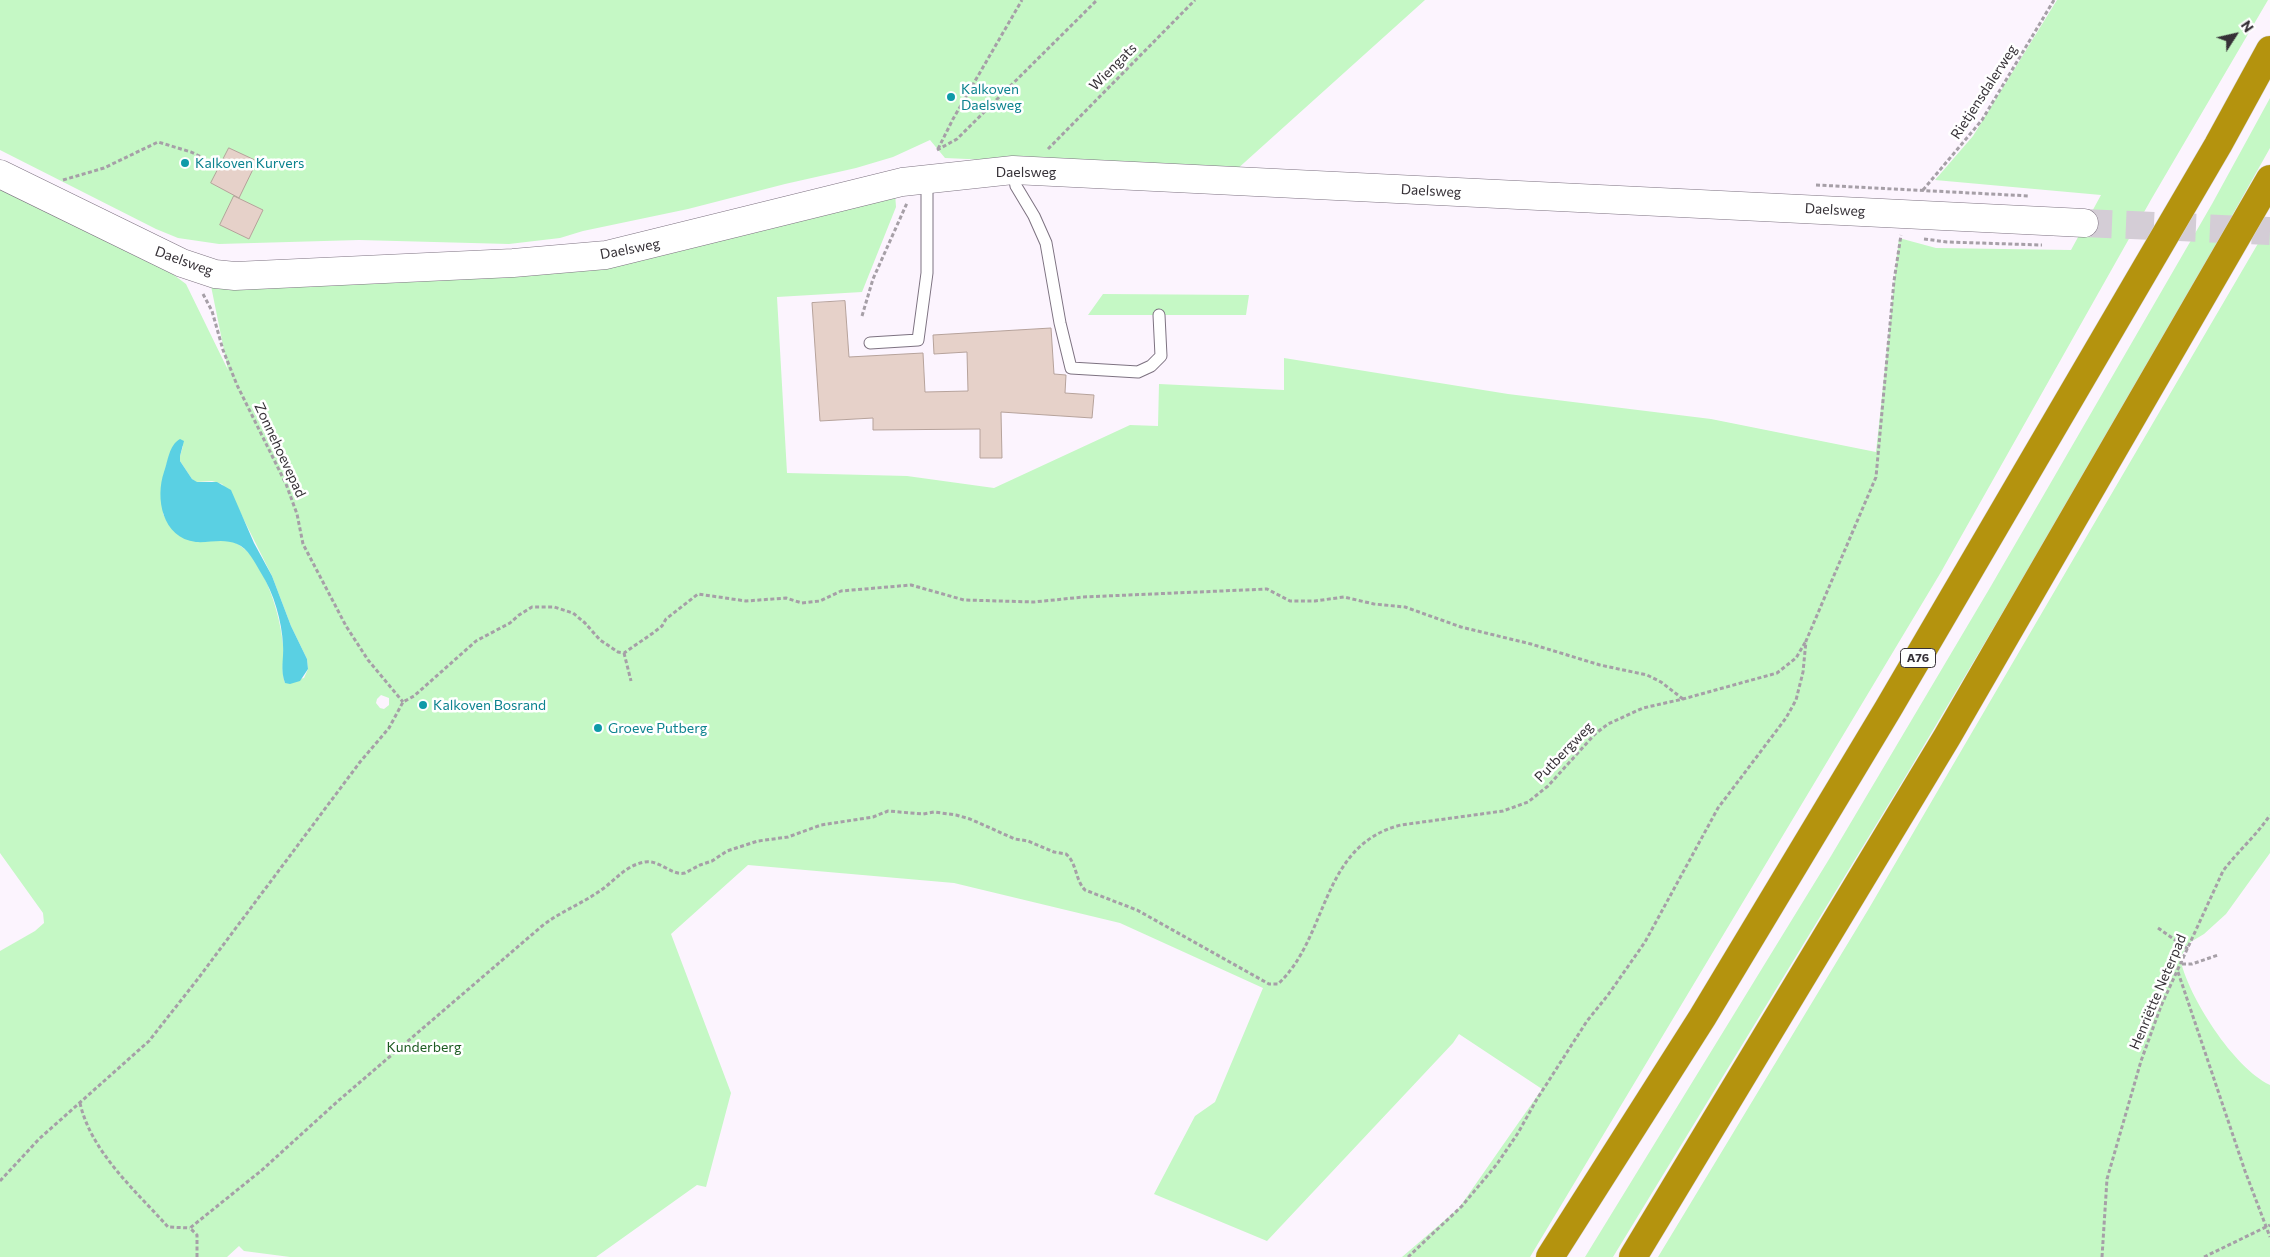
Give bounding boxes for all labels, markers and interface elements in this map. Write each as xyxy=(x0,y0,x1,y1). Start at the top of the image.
north arrow xyxy=(2210,10,2260,60)
text: N xyxy=(2238,17,2258,35)
street label: Wiengats xyxy=(1086,40,1140,94)
street label: Rietjensdalerweg xyxy=(1947,42,2021,142)
place label: Kalkoven Daelsweg xyxy=(961,81,1022,114)
marker: Kalkoven Daelsweg xyxy=(945,91,957,103)
place label: Kalkoven Kurvers xyxy=(195,155,304,171)
marker: Kalkoven Kurvers xyxy=(179,157,191,169)
street label: Daelsweg xyxy=(996,164,1056,180)
street label: Daelsweg xyxy=(1400,181,1462,201)
street label: Daelsweg xyxy=(1804,200,1866,220)
street label: Daelsweg xyxy=(599,235,661,263)
street label: Daelsweg xyxy=(153,243,215,279)
street label: Zonnehoevepad xyxy=(251,400,309,500)
road number: A76 xyxy=(1900,648,1936,668)
place label: Kalkoven Bosrand xyxy=(433,697,546,713)
marker: Kalkoven Bosrand xyxy=(417,699,429,711)
street label: Putbergweg xyxy=(1531,718,1597,786)
place label: Groeve Putberg xyxy=(608,720,707,736)
marker: Groeve Putberg xyxy=(592,722,604,734)
street label: Henriëtte Neterpad xyxy=(2126,932,2190,1052)
park label: Kunderberg xyxy=(387,1039,461,1055)

